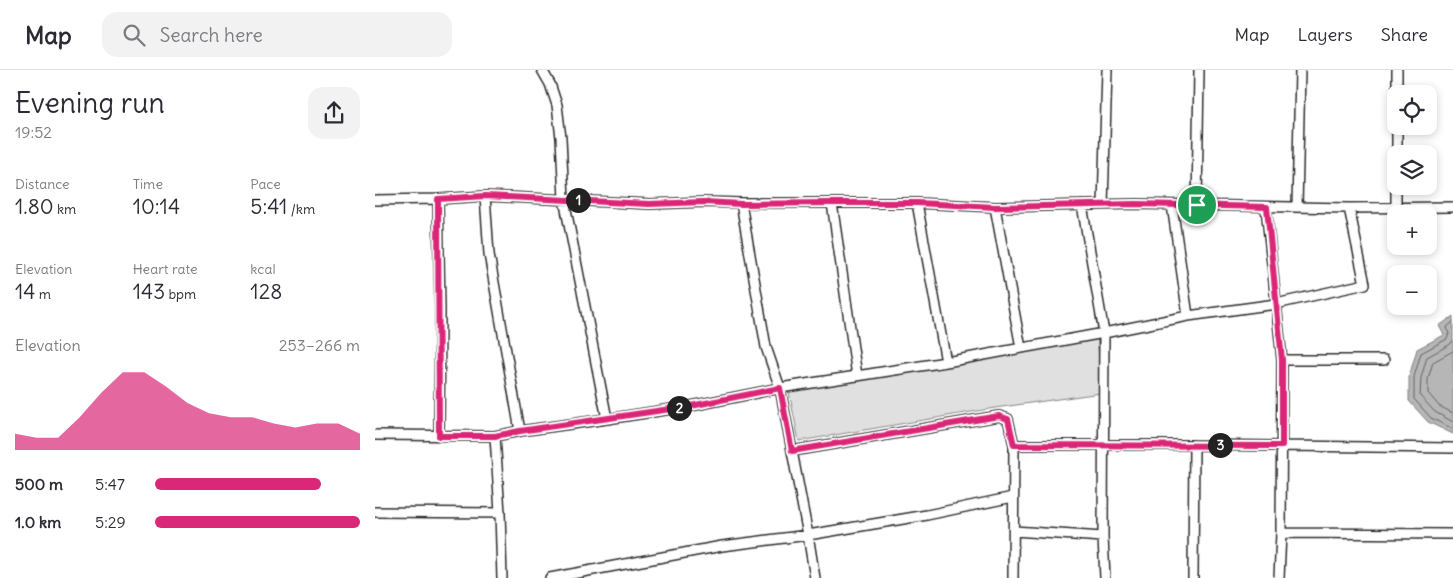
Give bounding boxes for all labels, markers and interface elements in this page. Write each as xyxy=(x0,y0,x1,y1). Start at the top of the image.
search box xyxy=(102,12,452,57)
text: Map xyxy=(25,20,72,50)
icon: search xyxy=(120,21,148,49)
text: Search here xyxy=(160,23,263,47)
text: Map xyxy=(1234,23,1269,46)
text: Layers xyxy=(1297,23,1353,46)
text: Share xyxy=(1381,23,1428,46)
text: Evening run xyxy=(15,85,165,121)
map controls xyxy=(1387,85,1437,315)
button: locate xyxy=(1387,85,1437,135)
button: share xyxy=(308,87,360,139)
text: 19:52 xyxy=(15,122,52,142)
button: layers xyxy=(1387,145,1437,195)
text: Distance xyxy=(15,175,70,193)
text: Time xyxy=(133,175,163,193)
text: Pace xyxy=(250,175,281,193)
pin xyxy=(1176,184,1218,226)
pin: 1 xyxy=(565,188,591,212)
text: 1 xyxy=(576,191,581,209)
icon: arrive xyxy=(1183,191,1211,219)
text: 1.80 xyxy=(15,193,54,220)
text: 10:14 xyxy=(133,193,180,220)
text: 5:41 xyxy=(250,193,287,220)
text: km xyxy=(54,200,76,218)
text: /km xyxy=(287,200,315,218)
button: + xyxy=(1387,205,1437,255)
text: Elevation xyxy=(15,260,72,278)
text: Heart rate xyxy=(133,260,198,278)
text: kcal xyxy=(250,260,276,278)
button: − xyxy=(1387,265,1437,315)
text: 14 xyxy=(15,278,35,305)
text: 143 xyxy=(133,278,165,305)
text: 128 xyxy=(250,278,282,305)
text: m xyxy=(35,285,51,303)
text: bpm xyxy=(165,285,196,303)
text: Elevation xyxy=(15,335,81,355)
text: 253–266 m xyxy=(279,335,360,355)
pin: 2 xyxy=(667,396,691,420)
text: 2 xyxy=(676,399,683,417)
pin: 3 xyxy=(1207,432,1233,458)
text: 3 xyxy=(1217,436,1224,454)
text: 500 m xyxy=(15,474,63,494)
text: 5:47 xyxy=(95,474,125,494)
text: 1.0 km xyxy=(15,512,61,532)
text: 5:29 xyxy=(95,512,126,532)

